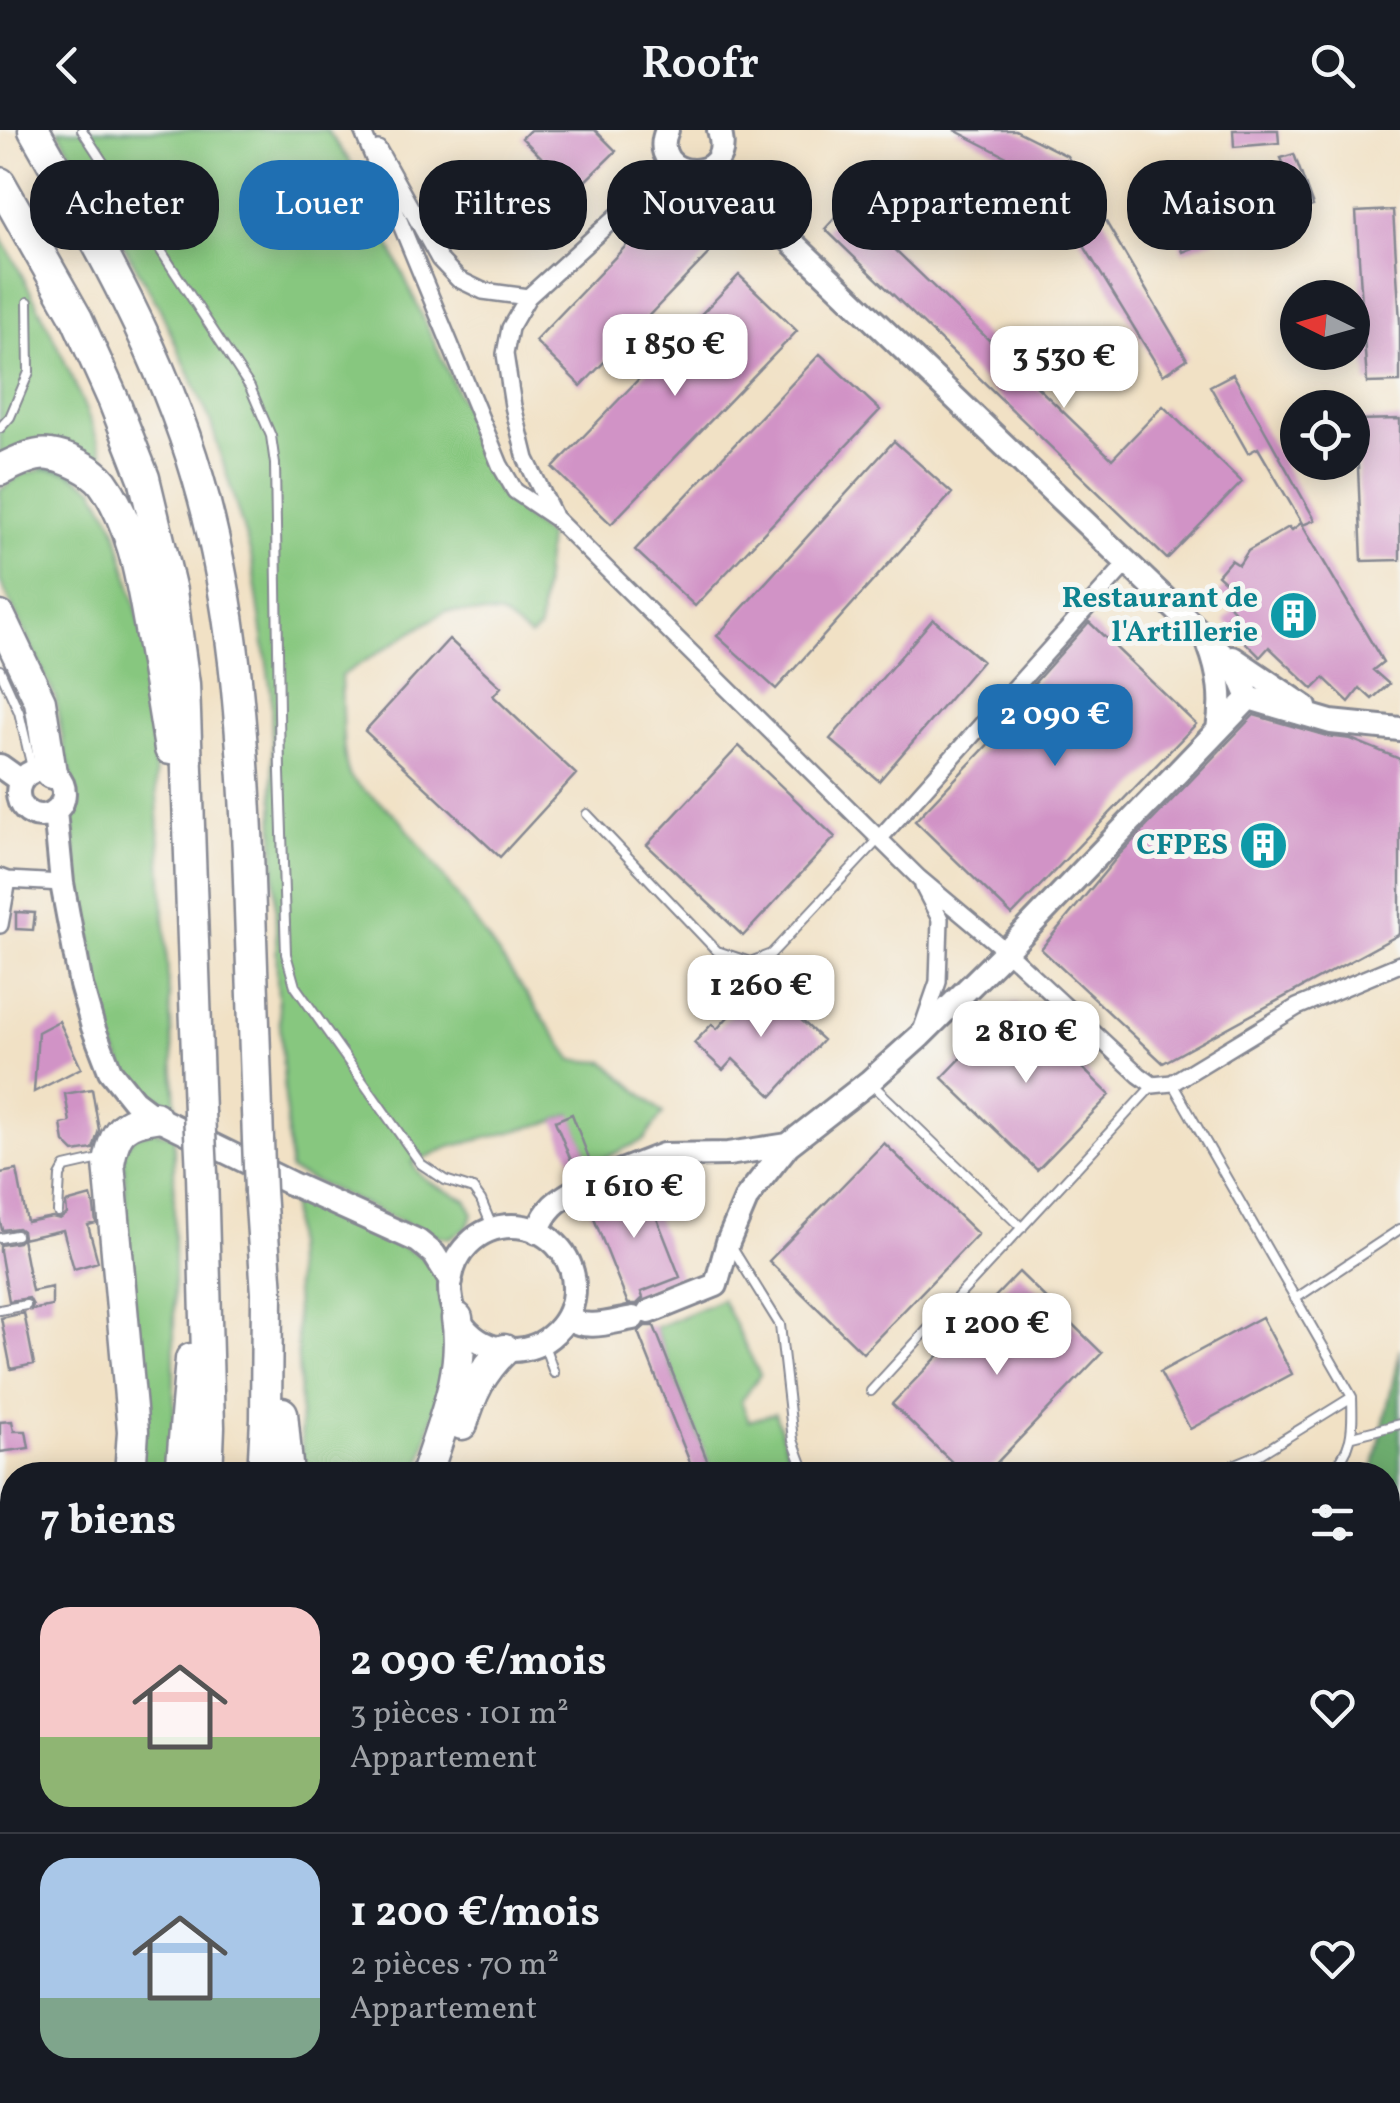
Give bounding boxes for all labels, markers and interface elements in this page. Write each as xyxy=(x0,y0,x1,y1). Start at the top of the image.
text: Roofr xyxy=(641,34,759,97)
icon: back xyxy=(40,38,95,93)
icon: search xyxy=(1305,38,1360,93)
chip: Acheter xyxy=(30,160,219,250)
chip: Louer xyxy=(239,160,399,250)
chip: Filtres xyxy=(419,160,587,250)
chip: Nouveau xyxy=(607,160,812,250)
chip: Appartement xyxy=(832,160,1107,250)
chip: Maison xyxy=(1127,160,1312,250)
north arrow xyxy=(1280,280,1370,370)
map controls xyxy=(1280,280,1370,480)
pin: 1 850 € xyxy=(583,314,767,399)
text: 1 850 € xyxy=(625,324,725,368)
pin: 3 530 € xyxy=(972,326,1156,411)
text: 3 530 € xyxy=(1012,336,1116,380)
button: locate xyxy=(1280,390,1370,480)
place label: Restaurant de l'Artillerie xyxy=(1062,578,1258,654)
building icon: Restaurant de l'Artillerie xyxy=(1267,590,1319,642)
pin: 2 090 € xyxy=(963,684,1147,769)
text: 2 090 € xyxy=(1000,694,1110,738)
building icon: CFPES xyxy=(1237,820,1289,872)
place label: CFPES xyxy=(1136,825,1228,867)
pin: 1 260 € xyxy=(669,955,853,1040)
text: 1 260 € xyxy=(709,965,813,1009)
pin: 2 810 € xyxy=(934,1001,1118,1086)
text: 2 810 € xyxy=(974,1011,1078,1055)
pin: 1 610 € xyxy=(542,1156,726,1241)
text: 1 610 € xyxy=(584,1166,684,1210)
pin: 1 200 € xyxy=(905,1293,1089,1378)
text: 1 200 € xyxy=(944,1303,1050,1347)
text: 7 biens xyxy=(40,1493,176,1552)
icon: filters xyxy=(1305,1495,1360,1550)
text: 2 090 €/mois xyxy=(350,1634,607,1693)
icon: home xyxy=(120,1647,240,1767)
icon: heart xyxy=(1305,1680,1360,1735)
text: 3 pièces · 101 m² xyxy=(350,1693,569,1737)
text: Appartement xyxy=(350,1737,537,1781)
text: 1 200 €/mois xyxy=(350,1885,600,1944)
icon: home xyxy=(120,1898,240,2018)
icon: heart xyxy=(1305,1931,1360,1986)
text: 2 pièces · 70 m² xyxy=(350,1944,559,1988)
text: Appartement xyxy=(350,1988,537,2032)

